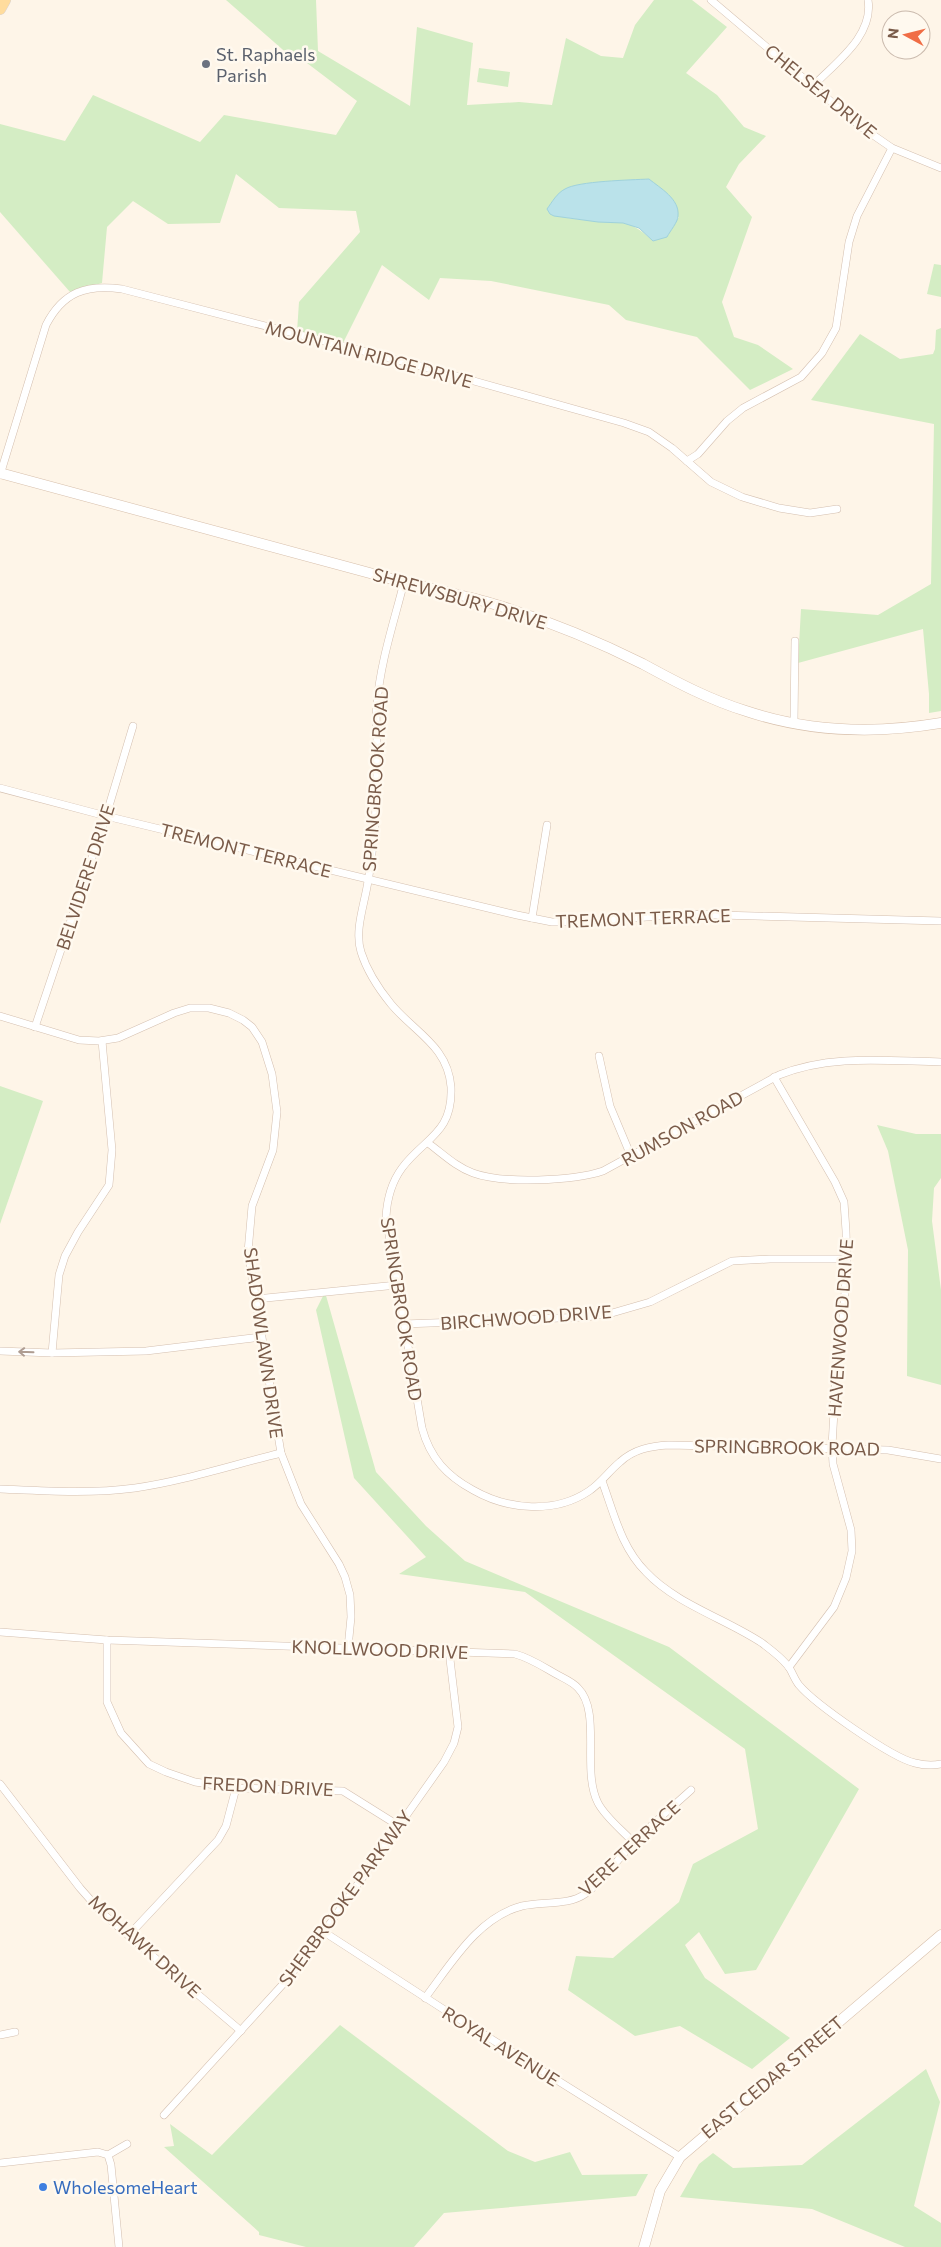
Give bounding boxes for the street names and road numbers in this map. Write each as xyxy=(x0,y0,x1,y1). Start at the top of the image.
street label: CHELSEA DRIVE xyxy=(761,39,881,143)
street label: MOUNTAIN RIDGE DRIVE xyxy=(263,316,475,392)
street label: SHREWSBURY DRIVE xyxy=(370,563,550,633)
street label: SPRINGBROOK ROAD xyxy=(358,686,392,872)
street label: BELVIDERE DRIVE xyxy=(51,801,119,953)
street label: TREMONT TERRACE xyxy=(158,818,334,882)
street label: TREMONT TERRACE xyxy=(555,904,731,932)
street label: RUMSON ROAD xyxy=(617,1085,747,1171)
street label: SPRINGBROOK ROAD xyxy=(377,1216,427,1402)
street label: HAVENWOOD DRIVE xyxy=(823,1238,857,1418)
street label: SHADOWLAWN DRIVE xyxy=(240,1246,288,1440)
street label: BIRCHWOOD DRIVE xyxy=(440,1300,612,1334)
street label: SPRINGBROOK ROAD xyxy=(694,1434,880,1460)
street label: KNOLLWOOD DRIVE xyxy=(291,1635,469,1663)
street label: FREDON DRIVE xyxy=(202,1772,334,1800)
street label: VERE TERRACE xyxy=(574,1795,684,1901)
street label: SHERBROOKE PARKWAY xyxy=(274,1805,416,1990)
street label: MOHAWK DRIVE xyxy=(84,1890,206,2002)
street label: ROYAL AVENUE xyxy=(438,2001,564,2091)
street label: EAST CEDAR STREET xyxy=(696,2011,848,2143)

